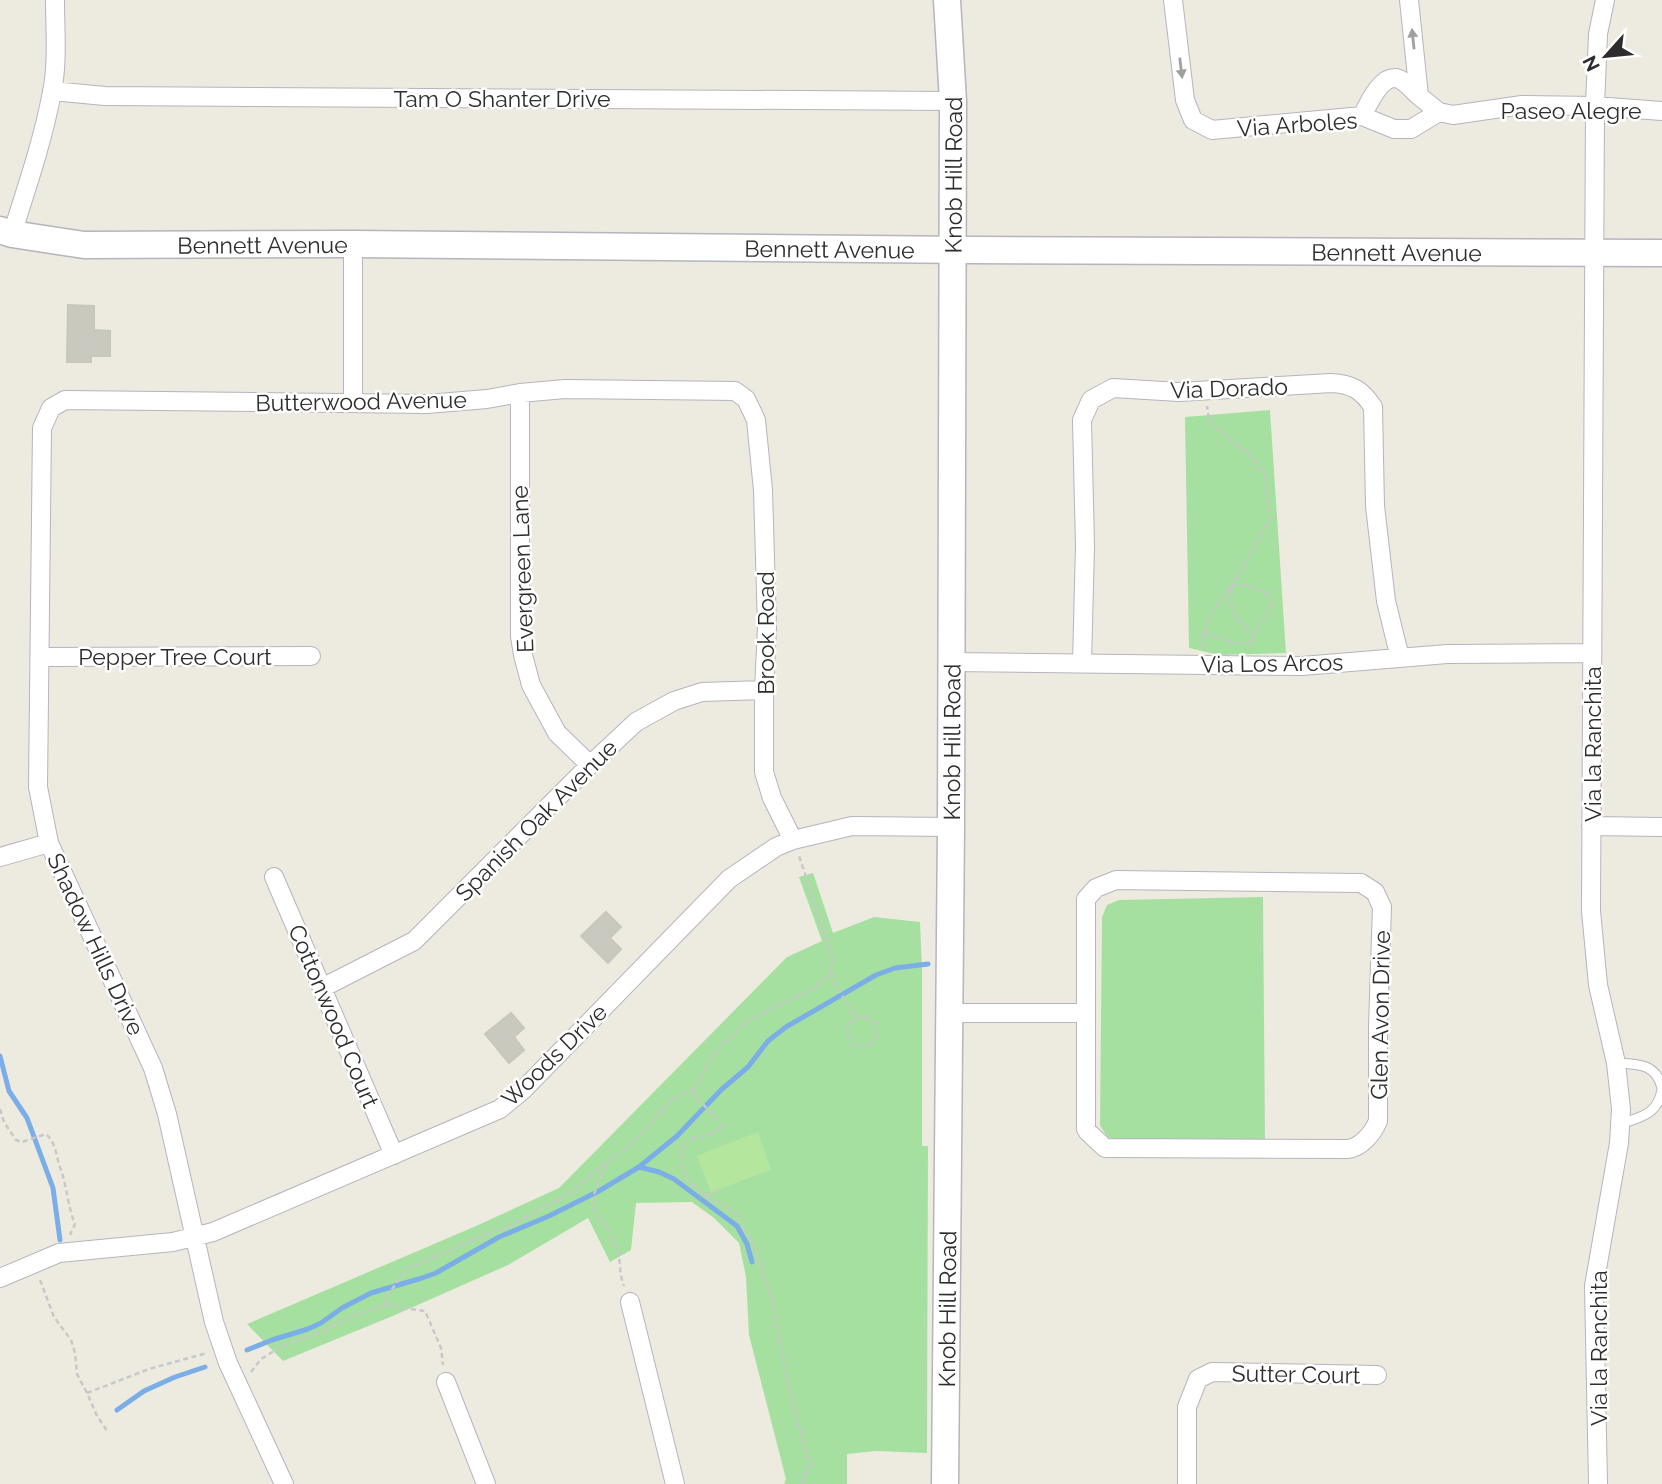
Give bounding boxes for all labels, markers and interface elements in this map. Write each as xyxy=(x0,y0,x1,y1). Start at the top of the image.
north arrow xyxy=(1571,21,1641,91)
one-way arrow xyxy=(1407,27,1418,49)
text: N xyxy=(1578,52,1604,75)
one-way arrow xyxy=(1176,57,1187,79)
street label: Tam O Shanter Drive xyxy=(394,85,610,112)
street label: Knob Hill Road xyxy=(939,97,967,254)
street label: Paseo Alegre xyxy=(1501,97,1641,124)
street label: Via Arboles xyxy=(1236,106,1358,142)
street label: Bennett Avenue xyxy=(177,231,348,258)
street label: Bennett Avenue xyxy=(744,234,915,263)
street label: Bennett Avenue xyxy=(1311,238,1482,266)
street label: Via Dorado xyxy=(1170,372,1288,404)
street label: Butterwood Avenue xyxy=(255,386,467,416)
street label: Evergreen Lane xyxy=(506,485,538,653)
street label: Brook Road xyxy=(752,571,779,695)
street label: Pepper Tree Court xyxy=(78,643,272,670)
street label: Via Los Arcos xyxy=(1200,648,1344,678)
street label: Knob Hill Road xyxy=(938,664,965,821)
street label: Via la Ranchita xyxy=(1579,666,1606,822)
street label: Spanish Oak Avenue xyxy=(450,734,622,906)
street label: Shadow Hills Drive xyxy=(42,849,150,1039)
street label: Cottonwood Court xyxy=(283,920,385,1112)
street label: Glen Avon Drive xyxy=(1365,930,1395,1100)
street label: Woods Drive xyxy=(496,998,612,1112)
street label: Knob Hill Road xyxy=(932,1230,961,1388)
street label: Via la Ranchita xyxy=(1585,1270,1612,1426)
street label: Sutter Court xyxy=(1231,1359,1361,1389)

